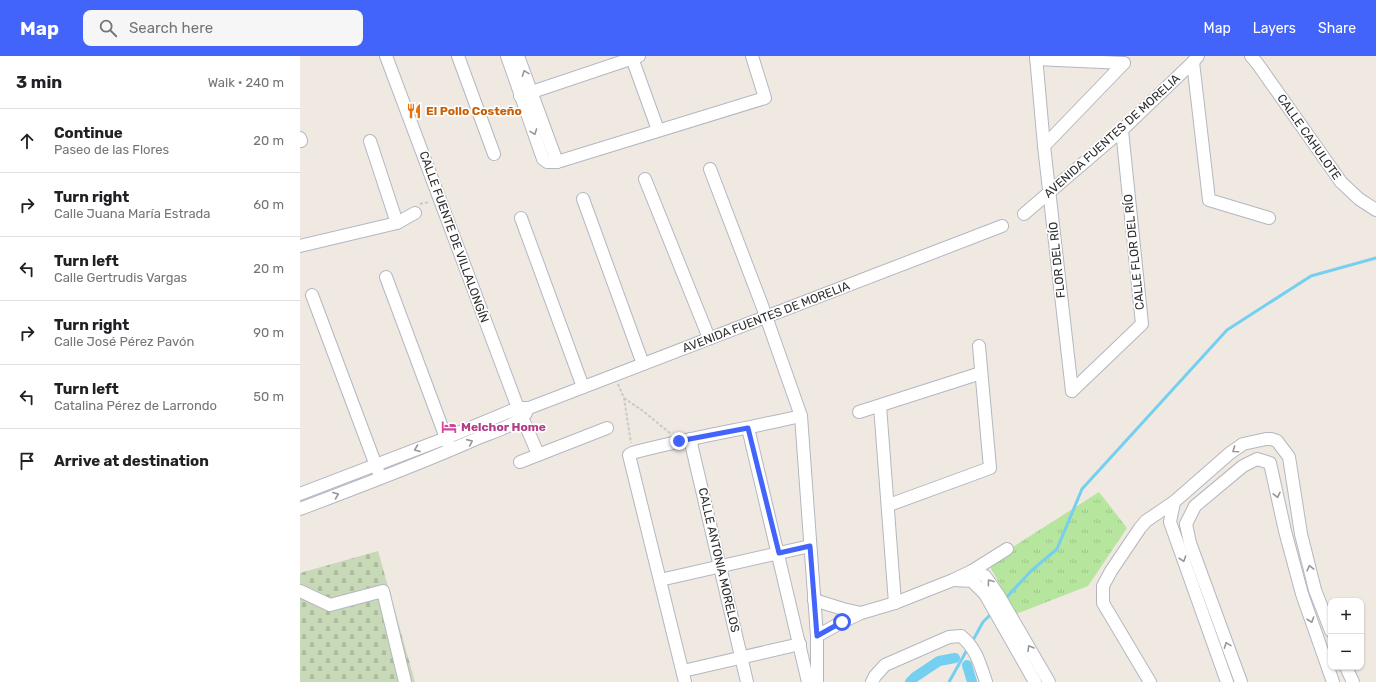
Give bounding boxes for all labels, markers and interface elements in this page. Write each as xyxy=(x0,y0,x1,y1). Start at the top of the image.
search box xyxy=(83,10,363,46)
text: Map xyxy=(20,17,59,40)
icon: search xyxy=(97,17,119,39)
text: Search here xyxy=(129,19,213,37)
text: Map xyxy=(1204,20,1231,37)
text: Layers xyxy=(1253,20,1296,37)
text: Share xyxy=(1318,20,1356,37)
one-way arrow xyxy=(521,69,529,76)
street label: AVENIDA FUENTES DE MORELIA xyxy=(1041,71,1183,201)
text: 3 min xyxy=(16,72,62,92)
text: Walk · 240 m xyxy=(208,75,284,90)
street label: CALLE CAHULOTE xyxy=(1274,91,1344,183)
restaurant icon: El Pollo Costeño xyxy=(405,102,423,120)
place label: El Pollo Costeño xyxy=(426,104,522,118)
text: Continue xyxy=(54,124,123,142)
one-way arrow xyxy=(529,129,537,136)
icon: ahead xyxy=(16,130,38,152)
text: 20 m xyxy=(253,133,284,148)
text: Paseo de las Flores xyxy=(54,142,169,157)
street label: CALLE FUENTE DE VILLALONGÍN xyxy=(416,149,492,325)
text: Turn right xyxy=(54,188,129,206)
street label: CALLE FLOR DEL RÍO xyxy=(1121,193,1147,311)
icon: right xyxy=(16,194,38,216)
text: 60 m xyxy=(253,197,284,212)
text: Calle Juana María Estrada xyxy=(54,206,211,221)
street label: FLOR DEL RÍO xyxy=(1046,221,1068,299)
text: Turn left xyxy=(54,252,119,270)
icon: left xyxy=(16,258,38,280)
text: 20 m xyxy=(253,261,284,276)
text: Calle Gertrudis Vargas xyxy=(54,270,187,285)
street label: AVENIDA FUENTES DE MORELIA xyxy=(680,279,852,355)
text: Turn right xyxy=(54,316,129,334)
icon: right xyxy=(16,322,38,344)
text: 90 m xyxy=(253,325,284,340)
text: Calle José Pérez Pavón xyxy=(54,334,194,349)
text: Turn left xyxy=(54,380,119,398)
icon: left xyxy=(16,386,38,408)
text: 50 m xyxy=(253,389,284,404)
text: Catalina Pérez de Larrondo xyxy=(54,398,217,413)
hotel icon: Melchor Home xyxy=(440,418,458,436)
place label: Melchor Home xyxy=(461,420,546,434)
route end xyxy=(670,432,688,450)
one-way arrow xyxy=(466,439,474,447)
one-way arrow xyxy=(414,445,421,453)
one-way arrow xyxy=(1232,445,1239,452)
icon: arrive xyxy=(16,450,38,472)
text: Arrive at destination xyxy=(54,452,209,470)
street label: CALLE ANTONIA MORELOS xyxy=(696,486,742,634)
one-way arrow xyxy=(1272,491,1280,498)
one-way arrow xyxy=(333,492,340,500)
one-way arrow xyxy=(1179,555,1187,562)
one-way arrow xyxy=(1306,565,1314,571)
one-way arrow xyxy=(988,580,995,587)
map controls xyxy=(1328,598,1364,670)
button: + xyxy=(1328,598,1364,634)
route start xyxy=(833,613,851,631)
one-way arrow xyxy=(1306,616,1315,623)
button: − xyxy=(1328,634,1364,670)
one-way arrow xyxy=(1224,642,1232,649)
one-way arrow xyxy=(1027,645,1034,652)

